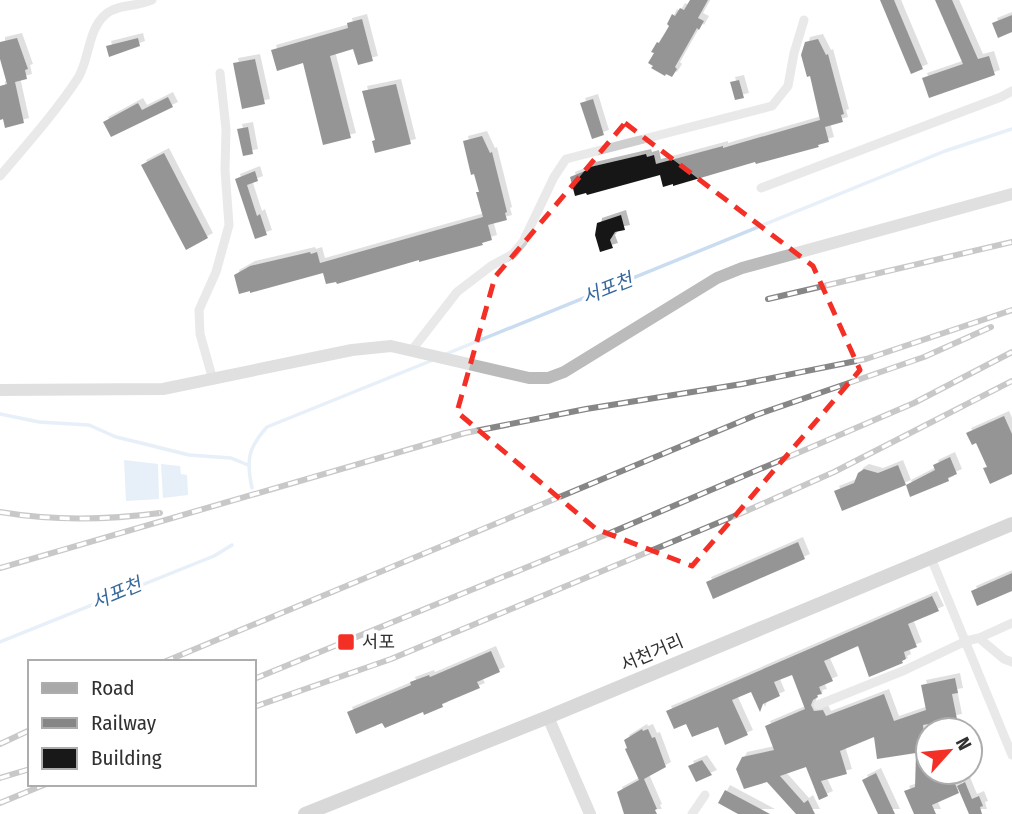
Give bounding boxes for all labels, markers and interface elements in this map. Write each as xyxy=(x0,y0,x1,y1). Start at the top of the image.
water label: 서포천 xyxy=(579,267,637,309)
water label: 서포천 xyxy=(88,572,146,614)
street label: 서천거리 xyxy=(617,630,687,676)
place label: 서포 xyxy=(362,631,395,653)
marker: 서포 xyxy=(336,632,356,652)
legend xyxy=(28,660,256,786)
text: Road xyxy=(91,675,135,701)
text: Railway xyxy=(91,710,157,736)
north arrow xyxy=(914,716,984,786)
text: N xyxy=(951,733,977,754)
text: Building xyxy=(91,745,162,771)

